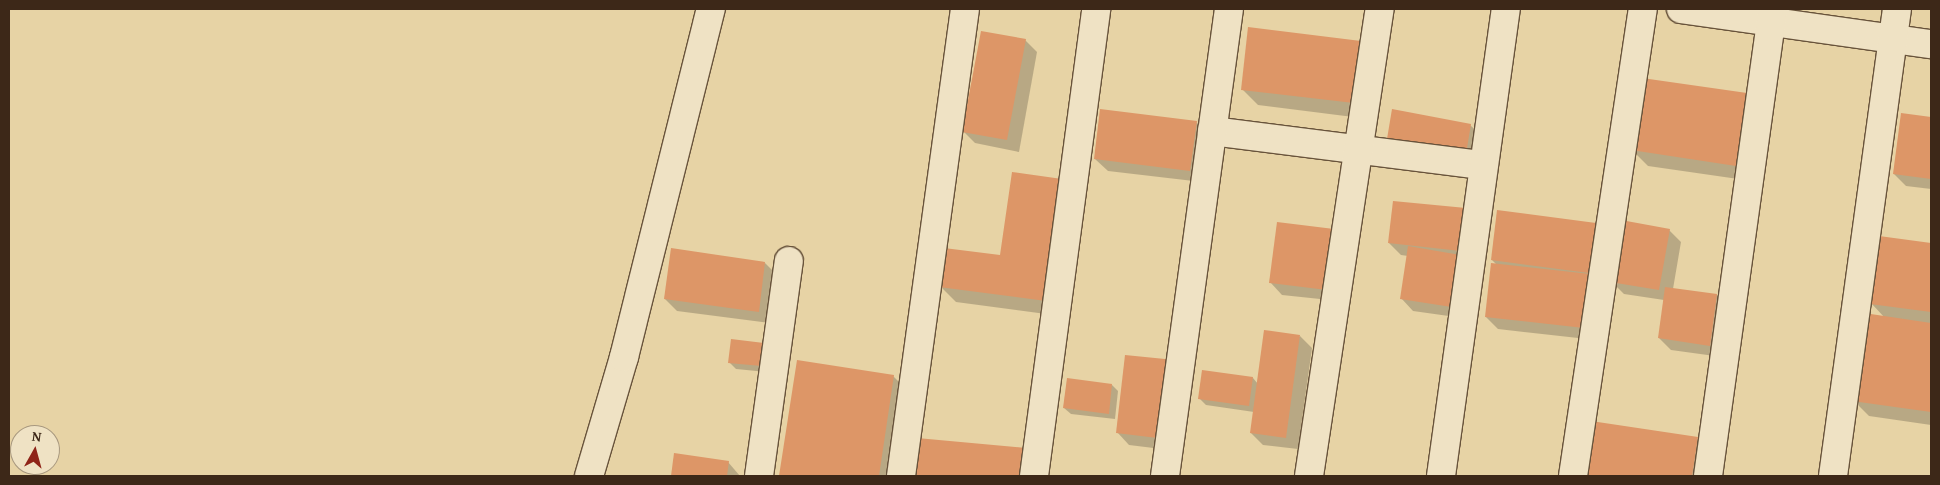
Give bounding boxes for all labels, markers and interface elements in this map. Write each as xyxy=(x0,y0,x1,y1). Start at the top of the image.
north arrow xyxy=(10,425,60,475)
text: N xyxy=(31,426,43,447)

